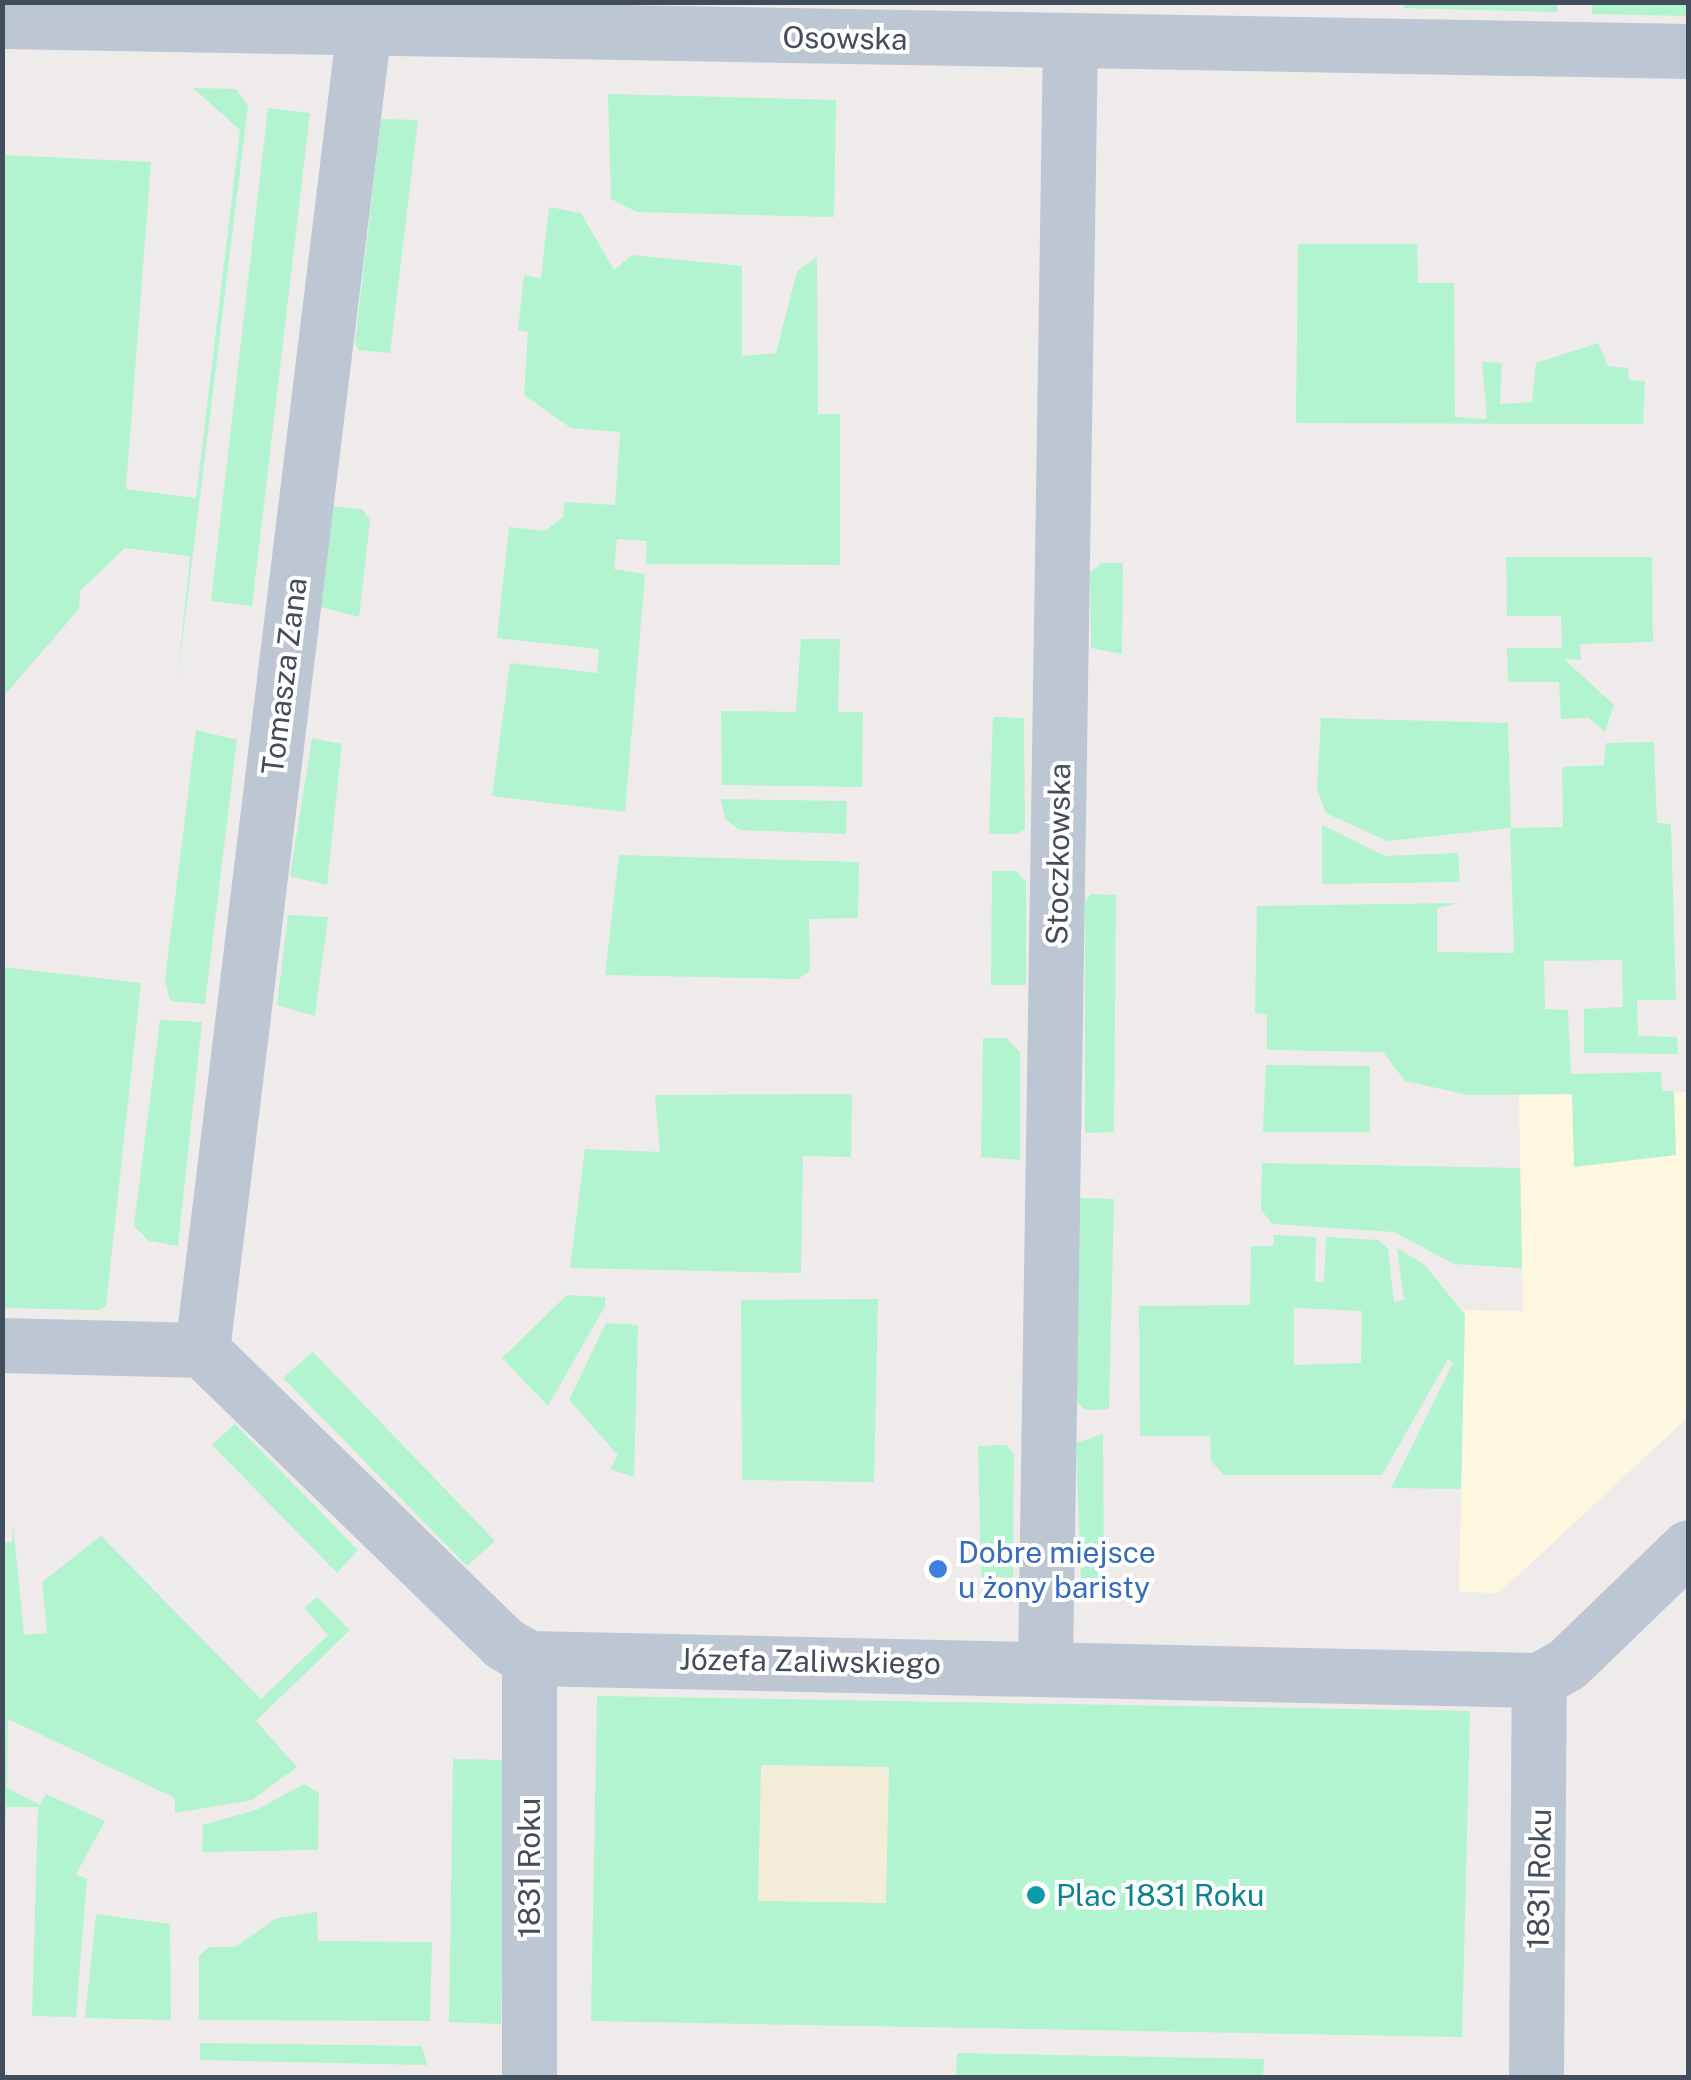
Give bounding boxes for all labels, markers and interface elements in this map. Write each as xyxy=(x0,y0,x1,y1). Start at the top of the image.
street label: Osowska xyxy=(782,19,908,57)
street label: Tomasza Zana xyxy=(254,575,314,777)
street label: Stoczkowska xyxy=(1038,763,1078,945)
place label: Dobre miejsce u żony baristy xyxy=(958,1534,1156,1604)
marker: Dobre miejsce u żony baristy xyxy=(927,1558,949,1580)
street label: Józefa Zaliwskiego xyxy=(679,1641,941,1681)
street label: 1831 Roku xyxy=(511,1798,547,1938)
street label: 1831 Roku xyxy=(1520,1808,1558,1950)
place label: Plac 1831 Roku xyxy=(1056,1877,1265,1913)
marker: Plac 1831 Roku xyxy=(1025,1884,1047,1906)

